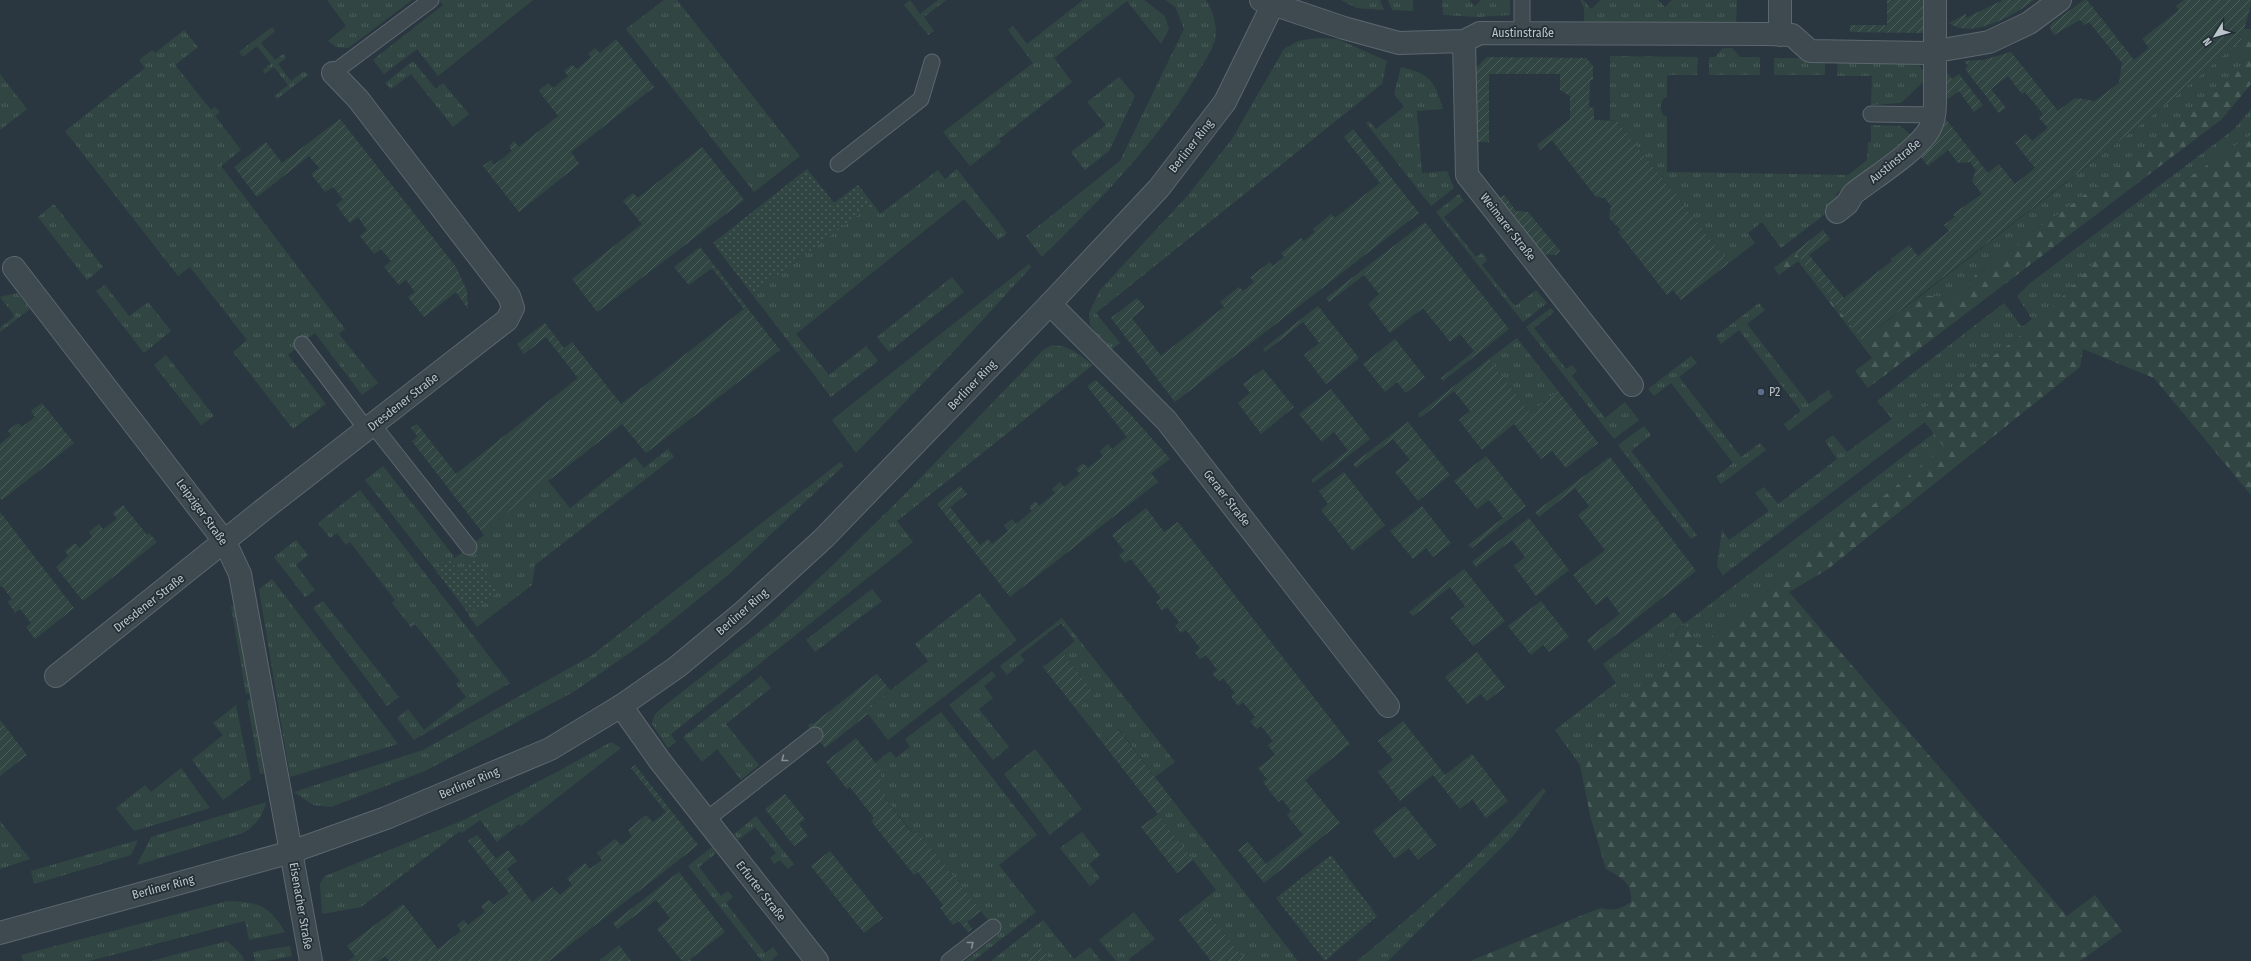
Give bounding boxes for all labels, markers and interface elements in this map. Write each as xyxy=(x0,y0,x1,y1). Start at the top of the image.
north arrow xyxy=(2195,16,2235,56)
street label: Austinstraße xyxy=(1492,26,1554,40)
text: N xyxy=(2200,35,2215,48)
street label: Berliner Ring xyxy=(1166,116,1216,175)
street label: Austinstraße xyxy=(1866,136,1924,186)
street label: Weimarer Straße xyxy=(1477,191,1539,264)
street label: Berliner Ring xyxy=(945,357,999,413)
street label: Dresdener Straße xyxy=(365,370,441,434)
place label: P2 xyxy=(1769,385,1780,399)
marker: P2 xyxy=(1756,387,1766,397)
street label: Geraer Straße xyxy=(1201,467,1253,529)
street label: Leipziger Straße xyxy=(173,476,231,548)
street label: Dresdener Straße xyxy=(111,571,187,635)
street label: Berliner Ring xyxy=(713,586,771,638)
one-way arrow xyxy=(781,755,788,762)
street label: Berliner Ring xyxy=(437,764,501,802)
street label: Erfurter Straße xyxy=(733,858,789,924)
street label: Eisenacher Straße xyxy=(286,861,316,951)
street label: Berliner Ring xyxy=(130,872,196,902)
one-way arrow xyxy=(967,942,974,949)

